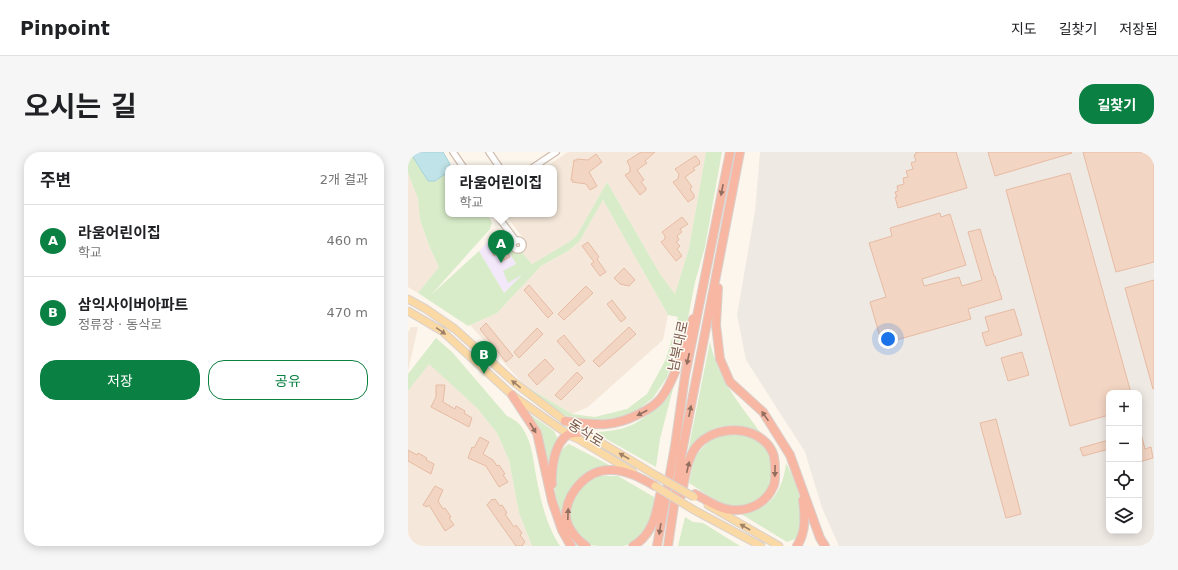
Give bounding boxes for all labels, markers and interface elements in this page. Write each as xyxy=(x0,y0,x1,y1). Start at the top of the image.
text: Pinpoint xyxy=(20,17,110,39)
text: 지도 xyxy=(1011,21,1037,37)
text: 길찾기 xyxy=(1059,21,1097,37)
text: 저장됨 xyxy=(1119,21,1158,37)
button: 길찾기 xyxy=(1079,84,1154,124)
text: 오시는 길 xyxy=(24,90,137,123)
popup xyxy=(445,165,557,217)
text: 주변 xyxy=(40,170,71,190)
text: 2개 결과 xyxy=(320,172,368,187)
text: 라움어린이집 xyxy=(460,174,542,192)
one-way arrow xyxy=(719,184,725,196)
text: 학교 xyxy=(460,195,484,210)
text: 라움어린이집 xyxy=(78,224,161,242)
pin: A xyxy=(488,230,514,263)
text: A xyxy=(48,233,58,248)
text: 460 m xyxy=(326,233,368,248)
text: 학교 xyxy=(78,245,102,260)
text: 삼익사이버아파트 xyxy=(78,296,188,314)
text: B xyxy=(48,305,58,320)
text: 470 m xyxy=(326,305,368,320)
text: 정류장 · 동삭로 xyxy=(78,317,162,332)
street label: 남북대로 xyxy=(665,319,691,373)
one-way arrow xyxy=(436,327,447,335)
your location xyxy=(878,329,898,349)
pin: B xyxy=(471,341,497,374)
one-way arrow xyxy=(685,353,691,365)
button: 저장 xyxy=(40,360,200,400)
button: 공유 xyxy=(208,360,368,400)
one-way arrow xyxy=(511,379,521,388)
map controls xyxy=(1106,390,1142,534)
button: + xyxy=(1106,390,1142,426)
one-way arrow xyxy=(688,405,694,417)
one-way arrow xyxy=(636,409,648,416)
one-way arrow xyxy=(761,411,769,421)
street label: 동삭로 xyxy=(565,416,607,450)
one-way arrow xyxy=(530,422,537,434)
button: − xyxy=(1106,426,1142,462)
one-way arrow xyxy=(618,453,630,460)
one-way arrow xyxy=(685,461,691,473)
button: locate xyxy=(1106,462,1142,498)
one-way arrow xyxy=(772,465,778,478)
button: layers xyxy=(1106,498,1142,534)
one-way arrow xyxy=(564,508,571,520)
one-way arrow xyxy=(657,523,663,535)
one-way arrow xyxy=(739,523,751,530)

